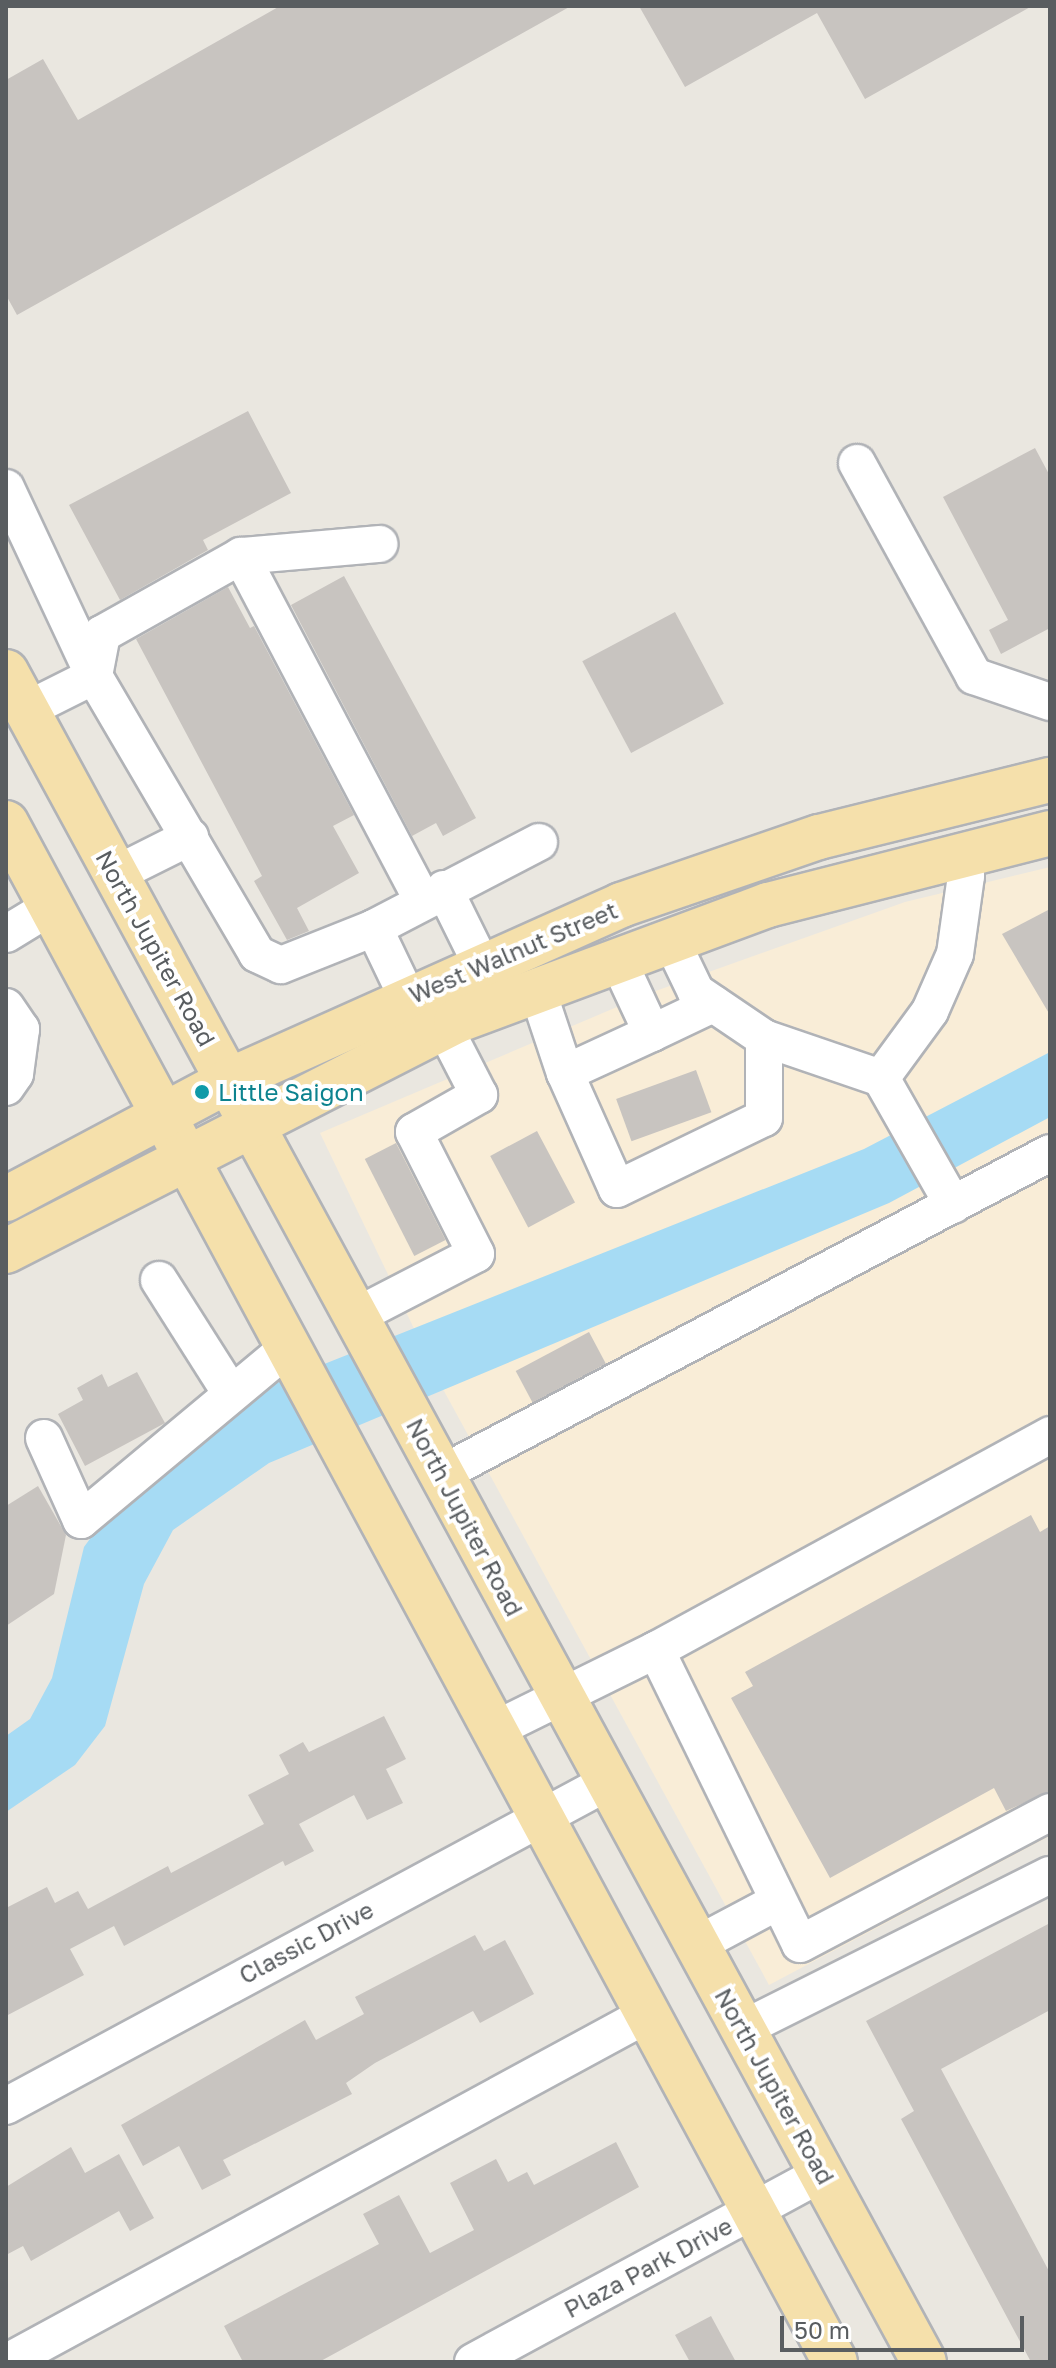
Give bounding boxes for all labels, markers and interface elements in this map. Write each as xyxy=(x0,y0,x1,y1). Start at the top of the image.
street label: North Jupiter Road xyxy=(90,845,222,1051)
street label: West Walnut Street xyxy=(404,895,622,1009)
place label: Little Saigon xyxy=(218,1078,364,1106)
marker: Little Saigon xyxy=(193,1083,211,1101)
street label: North Jupiter Road xyxy=(401,1413,529,1621)
street label: Classic Drive xyxy=(234,1895,378,1989)
street label: North Jupiter Road xyxy=(709,1983,841,2189)
street label: Plaza Park Drive xyxy=(559,2211,737,2323)
scale bar xyxy=(784,2300,1028,2350)
text: 50 m xyxy=(794,2315,850,2344)

